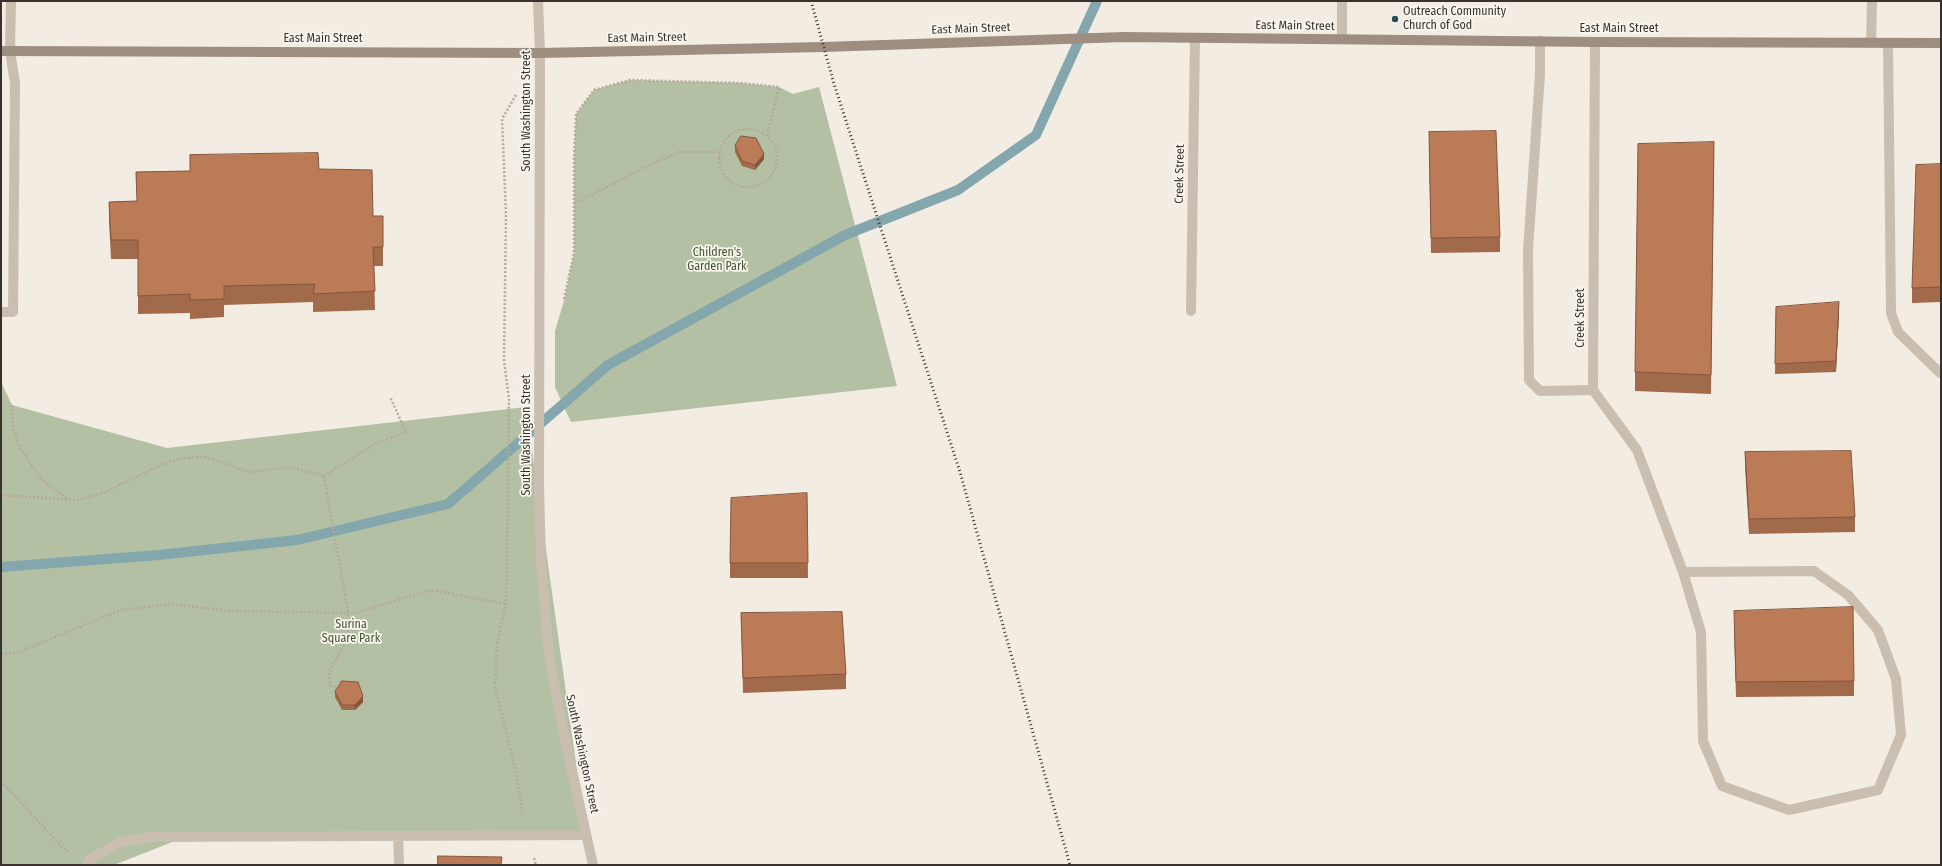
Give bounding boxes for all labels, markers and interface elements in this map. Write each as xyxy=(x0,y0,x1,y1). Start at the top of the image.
place label: Outreach Community Church of God xyxy=(1403,5,1506,33)
marker: Outreach Community Church of God xyxy=(1390,14,1400,24)
street label: East Main Street xyxy=(1255,18,1335,34)
street label: East Main Street xyxy=(931,20,1011,38)
street label: East Main Street xyxy=(1579,22,1659,36)
street label: East Main Street xyxy=(607,30,687,46)
street label: East Main Street xyxy=(283,32,363,46)
street label: South Washington Street xyxy=(520,50,534,172)
street label: Creek Street xyxy=(1172,144,1188,204)
park label: Children's Garden Park xyxy=(687,246,747,274)
street label: Creek Street xyxy=(1574,288,1588,348)
street label: South Washington Street xyxy=(520,374,534,496)
park label: Surina Square Park xyxy=(322,618,380,646)
street label: South Washington Street xyxy=(562,693,602,815)

